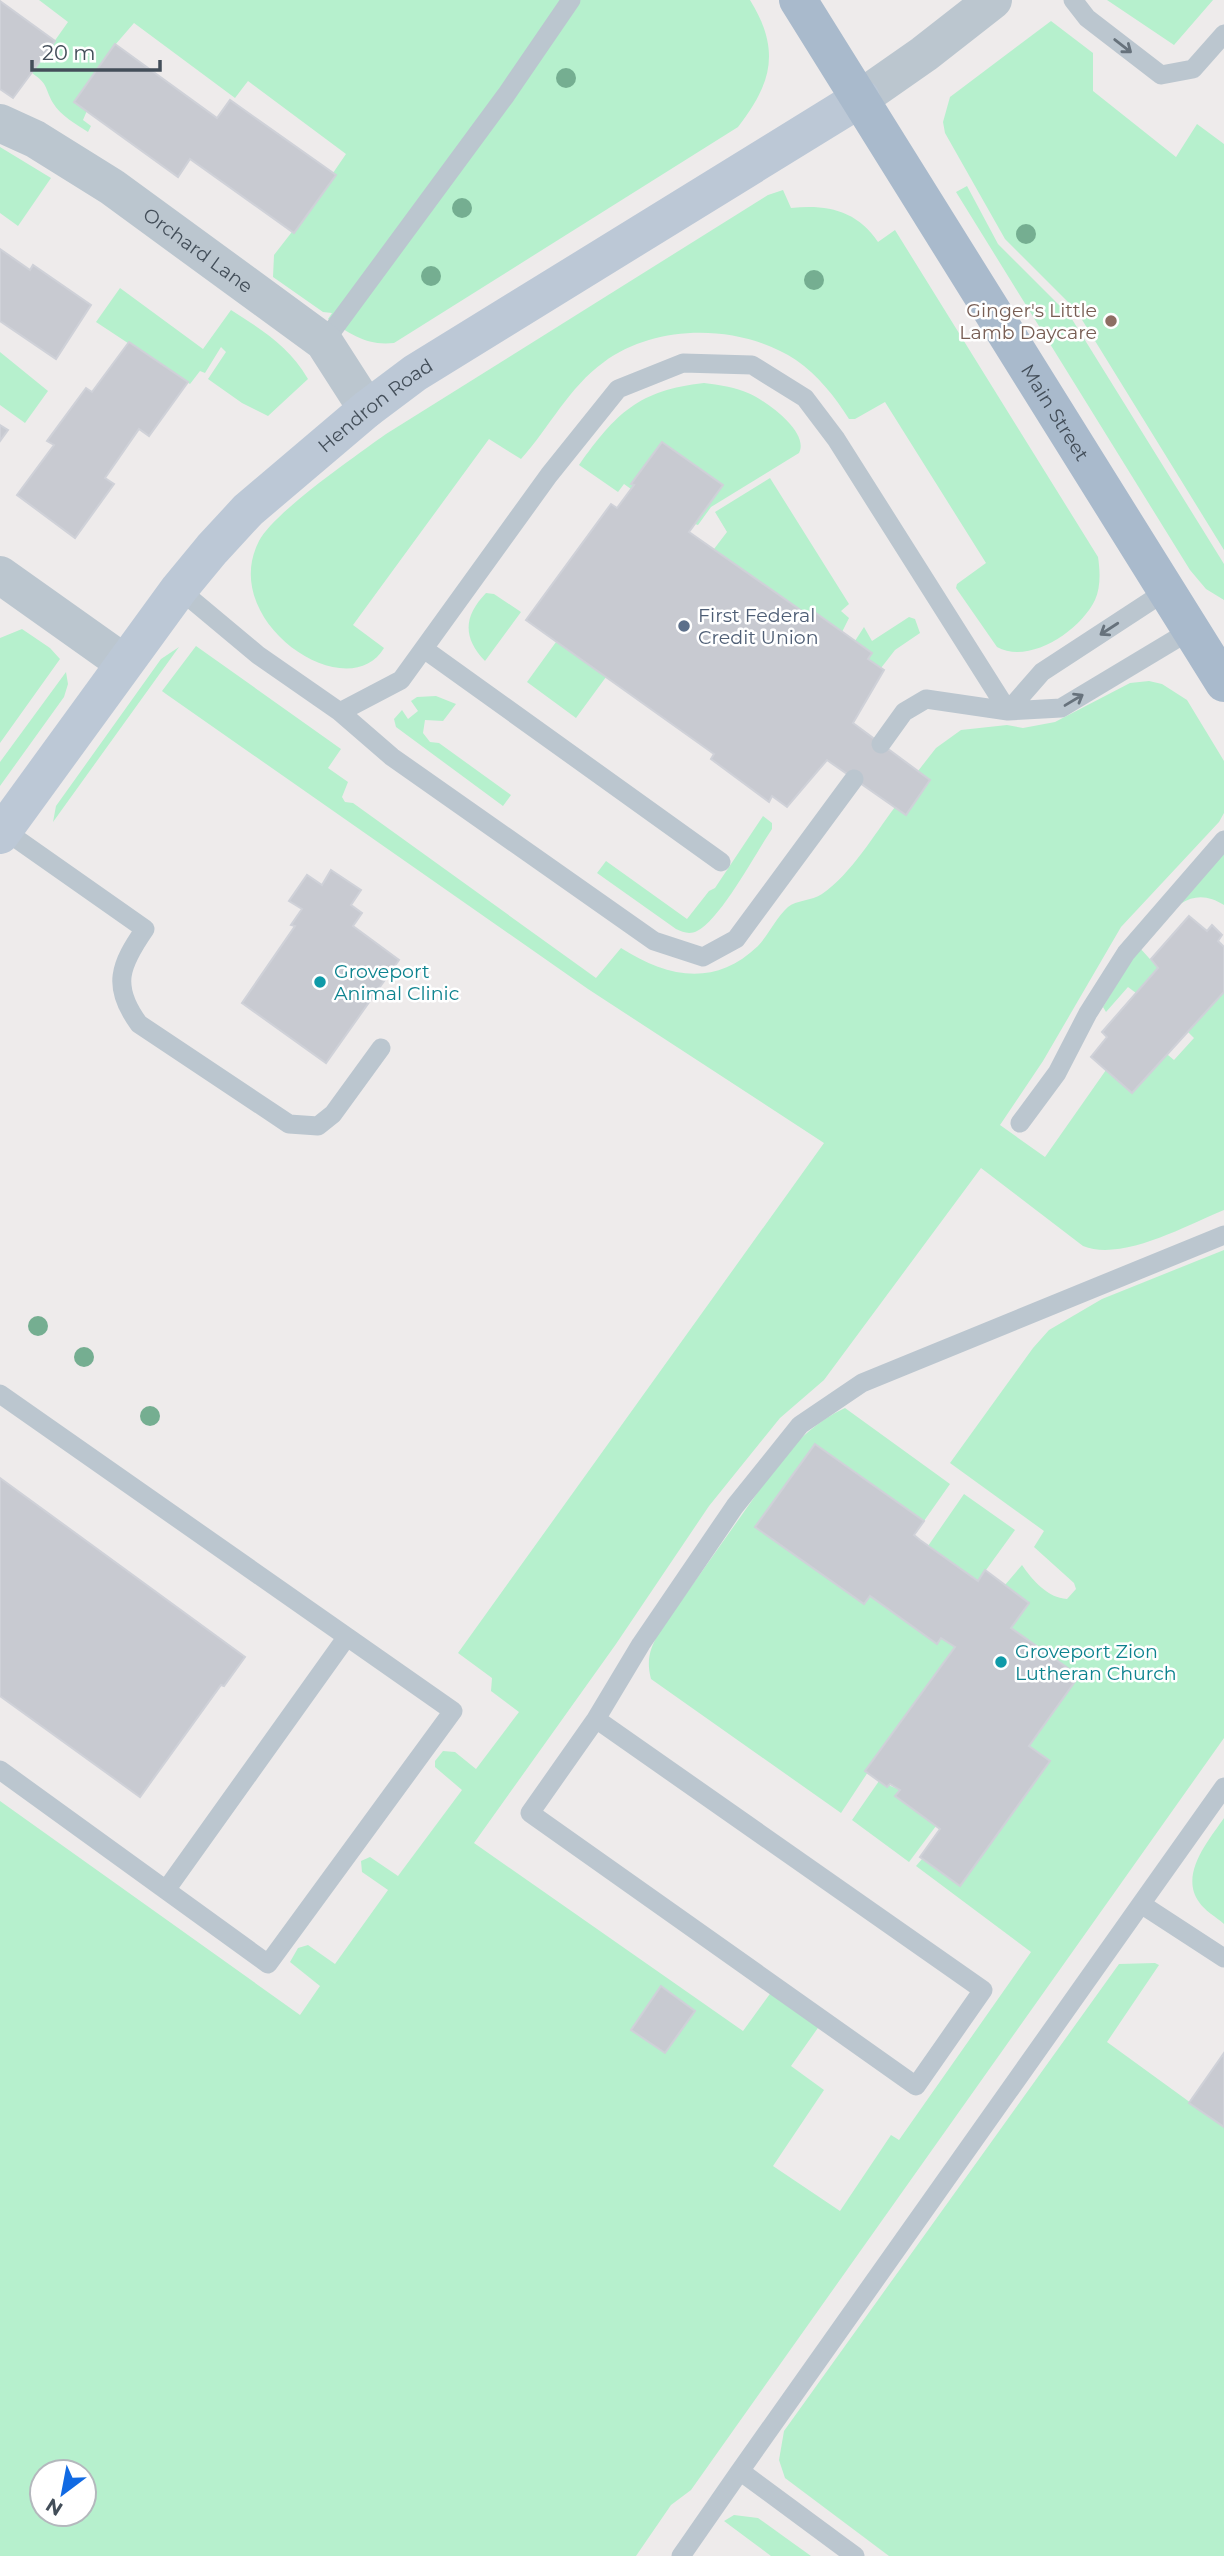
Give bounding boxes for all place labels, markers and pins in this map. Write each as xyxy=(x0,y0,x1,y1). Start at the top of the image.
place label: Ginger's Little Lamb Daycare xyxy=(959,299,1097,344)
marker: Ginger's Little Lamb Daycare xyxy=(1103,313,1119,329)
place label: First Federal Credit Union xyxy=(698,604,819,649)
marker: First Federal Credit Union xyxy=(676,618,692,634)
place label: Groveport Animal Clinic xyxy=(334,960,459,1005)
marker: Groveport Animal Clinic xyxy=(312,974,328,990)
place label: Groveport Zion Lutheran Church xyxy=(1015,1640,1177,1685)
marker: Groveport Zion Lutheran Church xyxy=(993,1654,1009,1670)

